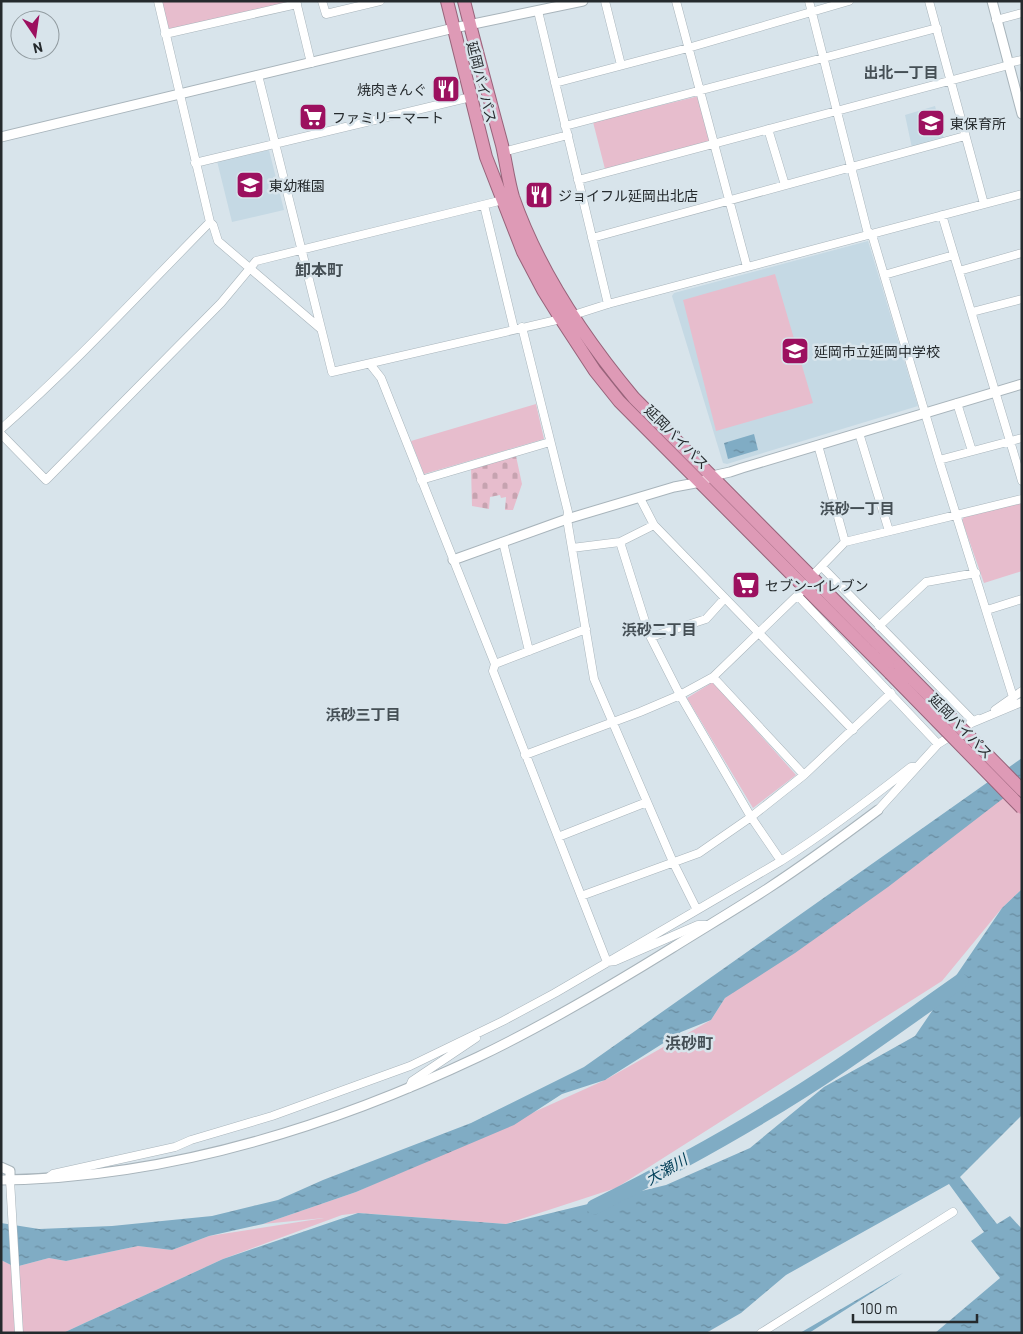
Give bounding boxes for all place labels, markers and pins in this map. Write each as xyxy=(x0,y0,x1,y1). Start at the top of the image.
restaurant icon: 焼肉きんぐ xyxy=(431,74,461,104)
place label: 焼肉きんぐ xyxy=(357,81,427,98)
supermarket icon: ファミリーマート xyxy=(298,102,328,132)
school or university icon: 東保育所 xyxy=(916,108,946,138)
place label: ファミリーマート xyxy=(332,109,444,126)
place label: 東保育所 xyxy=(950,115,1006,132)
school or university icon: 東幼稚園 xyxy=(235,170,265,200)
place label: 東幼稚園 xyxy=(269,177,325,194)
restaurant icon: ジョイフル延岡出北店 xyxy=(524,180,554,210)
place label: ジョイフル延岡出北店 xyxy=(558,187,698,204)
school or university icon: 延岡市立延岡中学校 xyxy=(780,336,810,366)
place label: 延岡市立延岡中学校 xyxy=(814,343,940,360)
supermarket icon: セブン-イレブン xyxy=(731,570,761,600)
place label: セブン-イレブン xyxy=(765,577,869,594)

